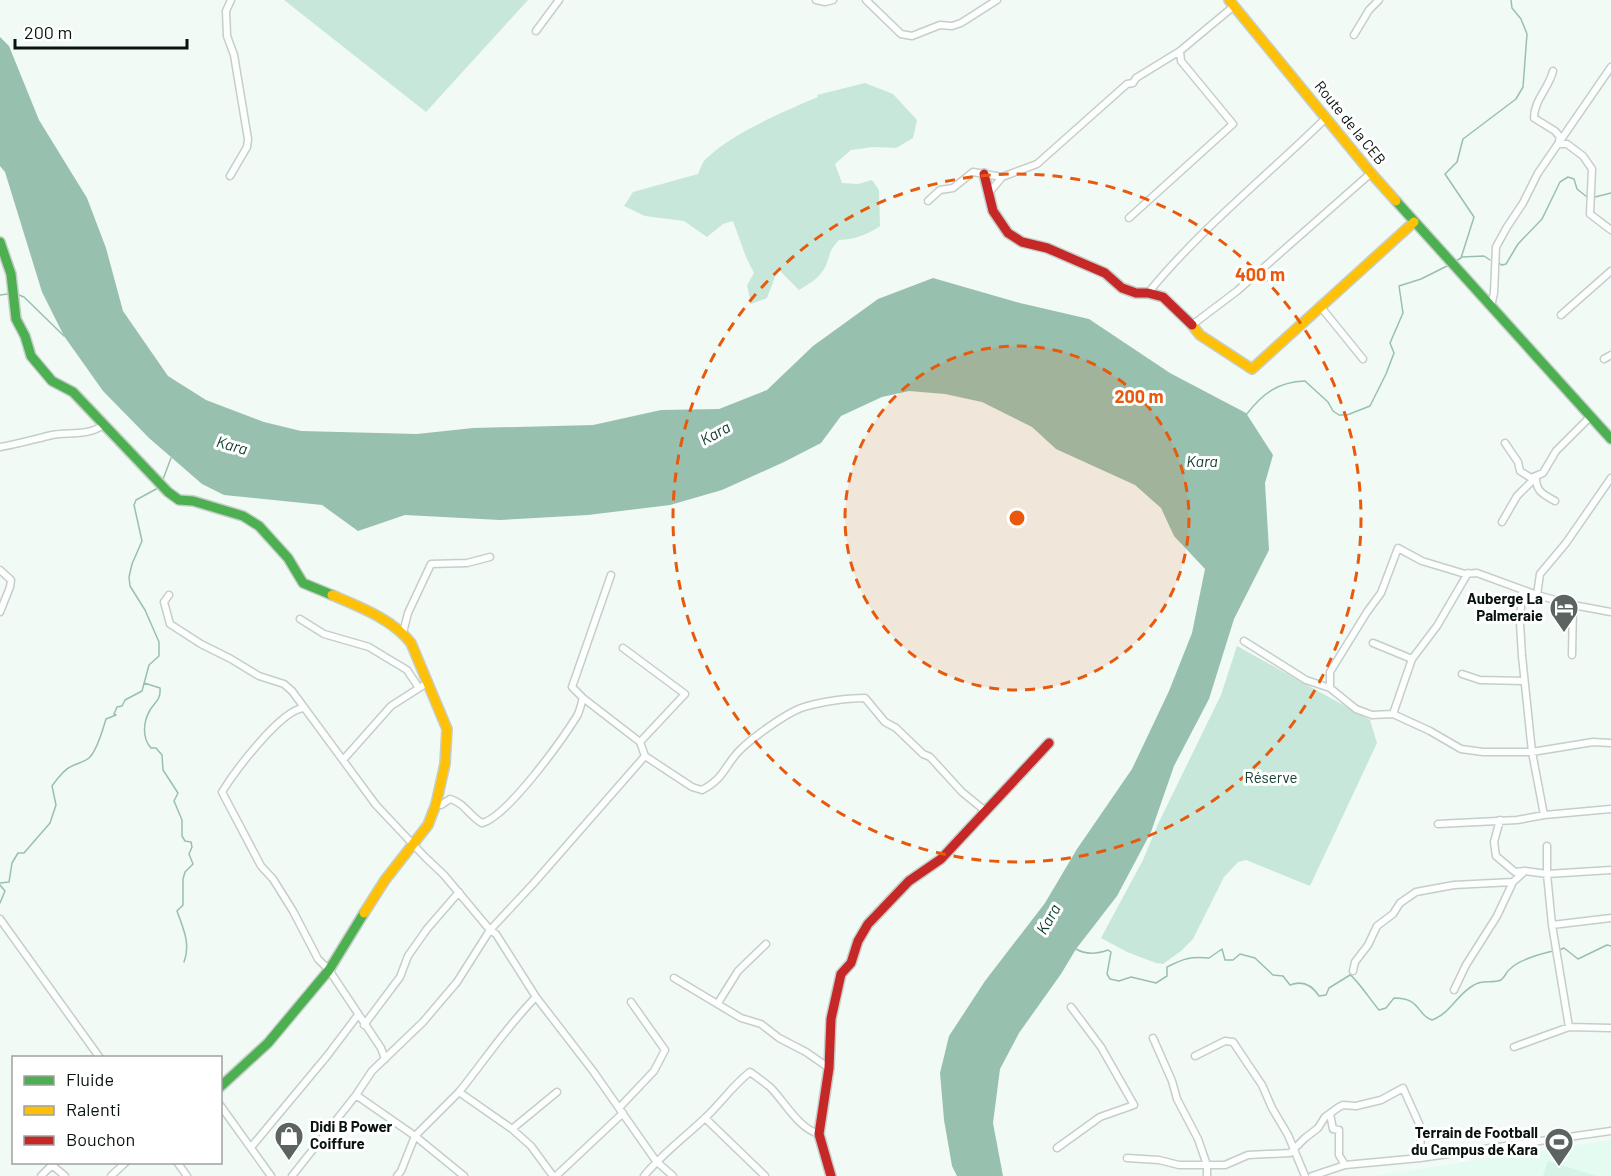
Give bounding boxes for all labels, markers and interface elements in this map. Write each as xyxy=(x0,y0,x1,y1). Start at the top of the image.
scale bar xyxy=(15,12,188,50)
text: 200 m xyxy=(24,21,72,43)
street label: Route de la CEB xyxy=(1312,77,1390,168)
text: 400 m xyxy=(1235,263,1285,285)
text: 200 m xyxy=(1114,385,1164,407)
water label: Kara xyxy=(696,417,733,449)
water label: Kara xyxy=(214,431,250,458)
water label: Kara xyxy=(1186,451,1218,470)
centre of rings xyxy=(1007,508,1027,528)
place label: Auberge La Palmeraie xyxy=(1467,589,1543,624)
hotel icon: Auberge La Palmeraie xyxy=(1548,592,1580,634)
park label: Réserve xyxy=(1245,768,1297,786)
water label: Kara xyxy=(1031,900,1064,937)
legend xyxy=(12,1056,222,1164)
text: Fluide xyxy=(66,1068,114,1090)
text: Ralenti xyxy=(66,1098,121,1120)
place label: Didi B Power Coiffure xyxy=(310,1117,393,1152)
shop icon: Didi B Power Coiffure xyxy=(273,1120,305,1162)
place label: Terrain de Football du Campus de Kara xyxy=(1411,1123,1538,1158)
sports icon: Terrain de Football du Campus de Kara xyxy=(1543,1126,1575,1168)
text: Bouchon xyxy=(66,1128,135,1150)

